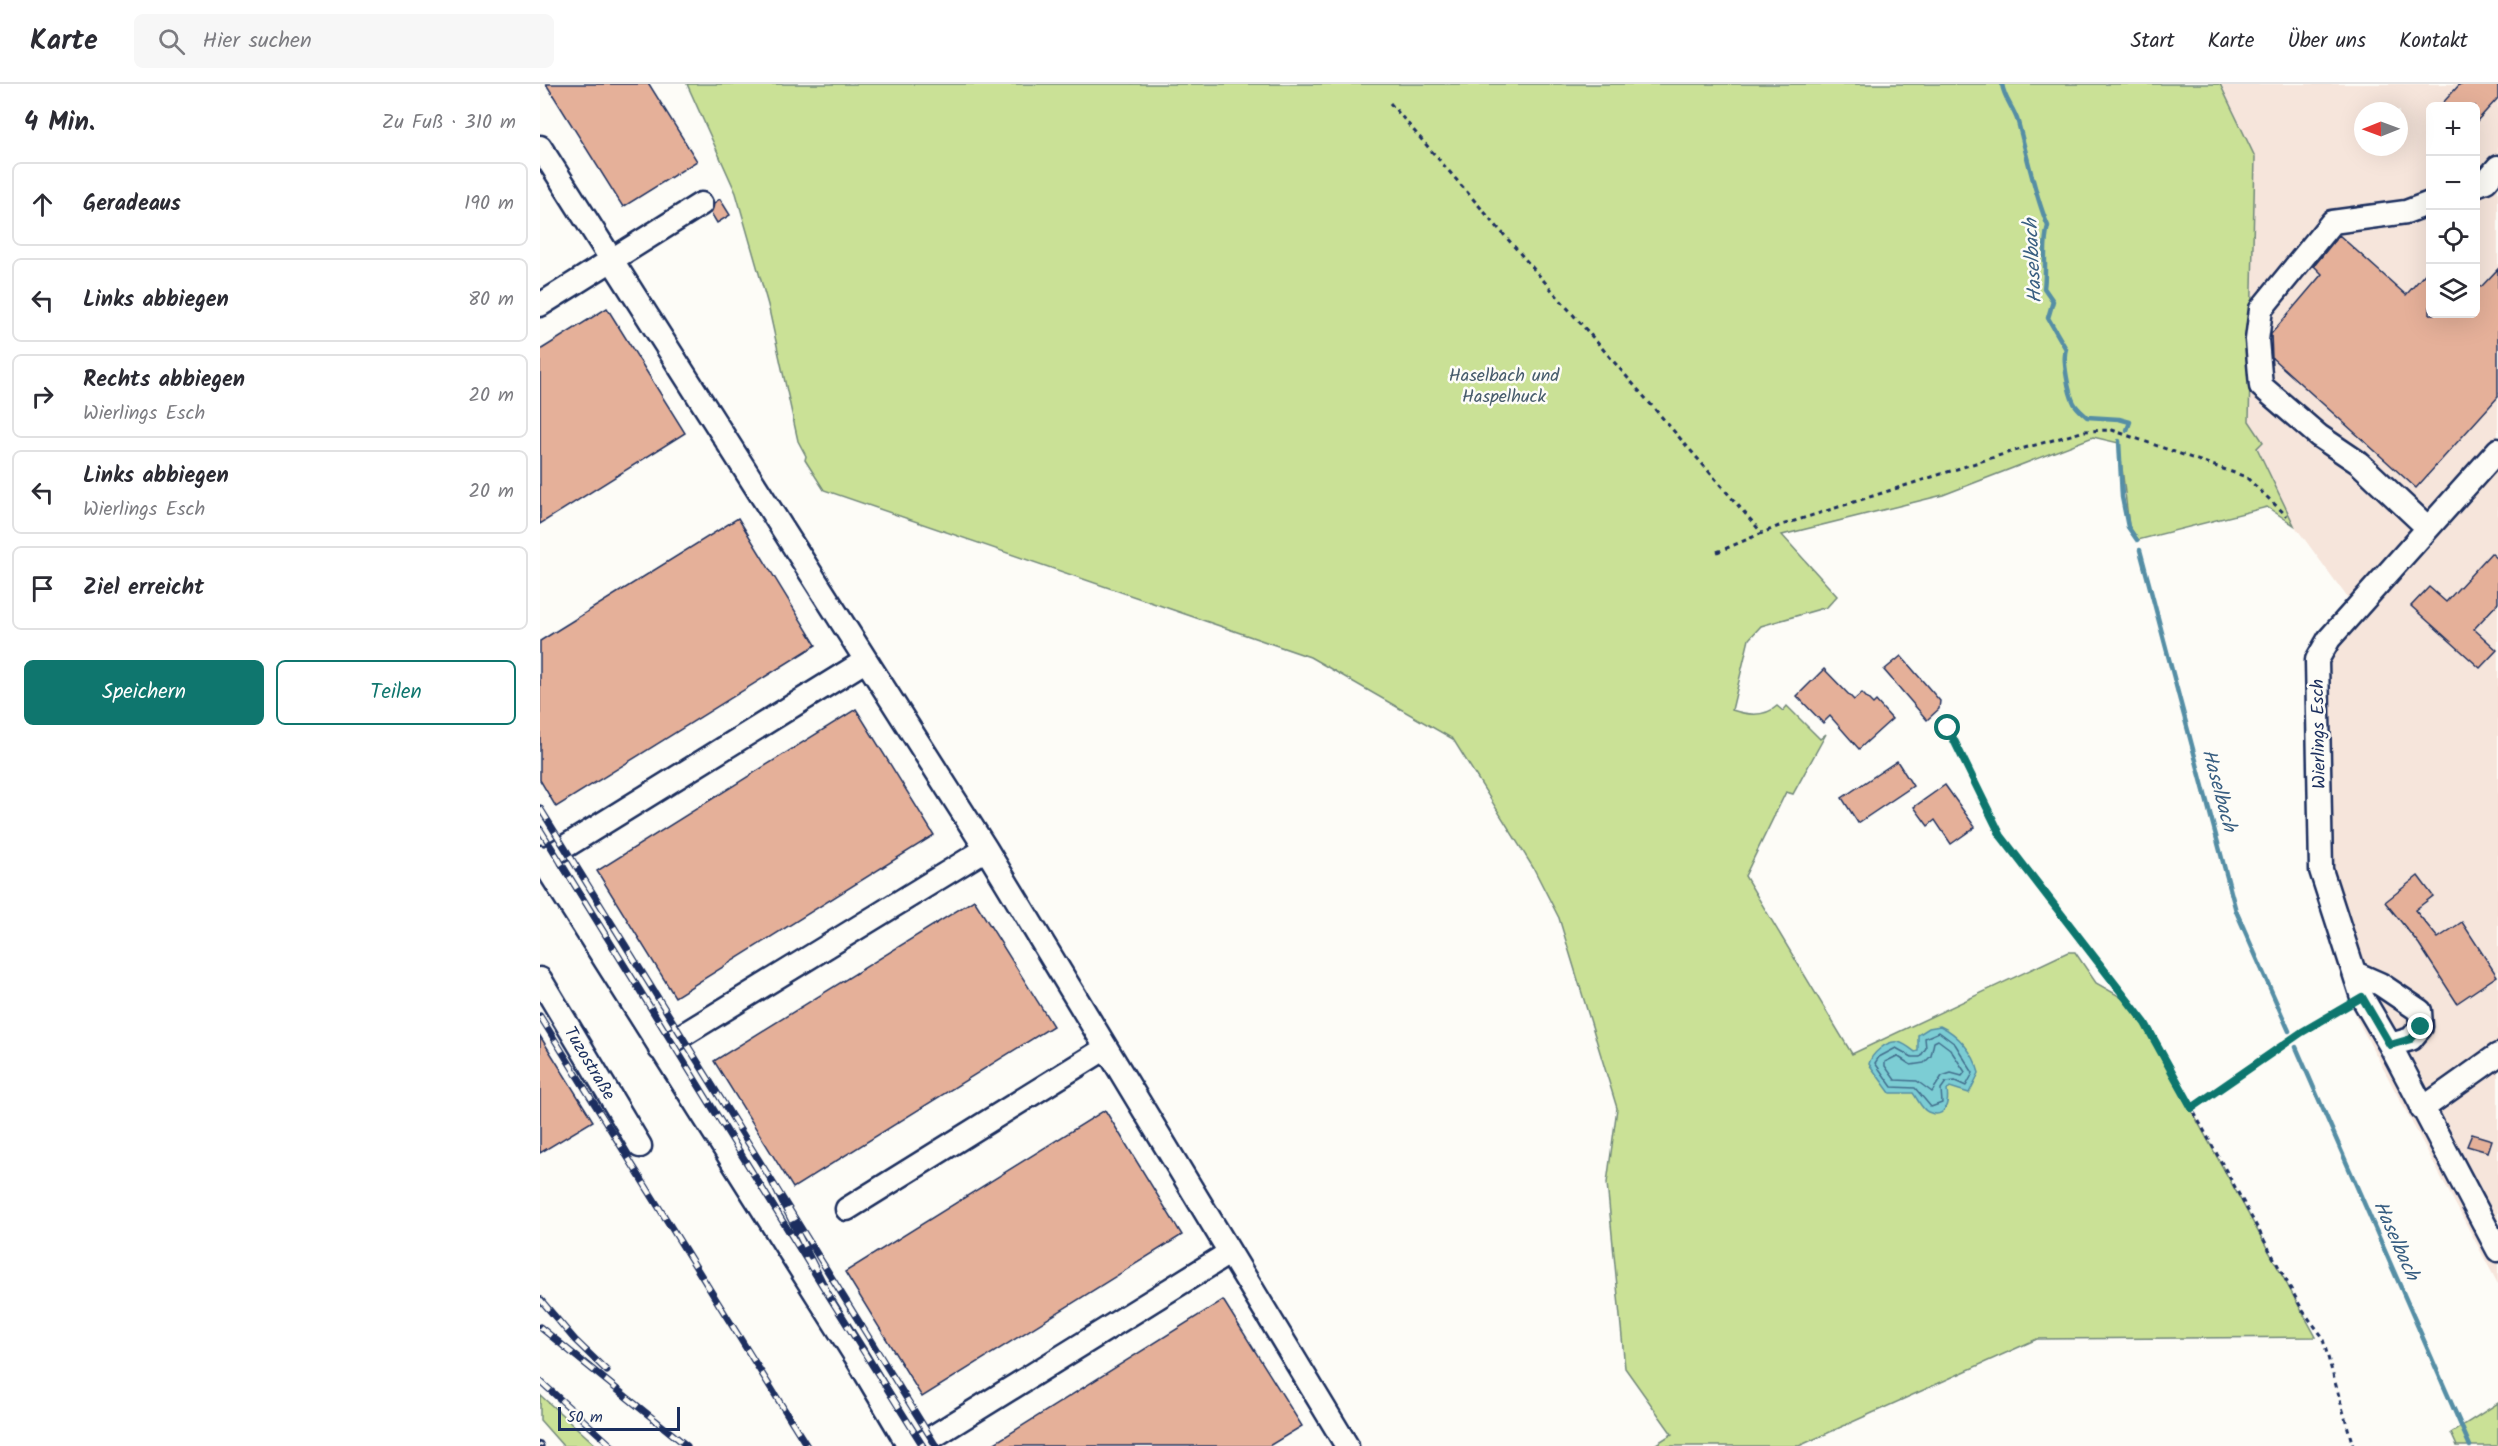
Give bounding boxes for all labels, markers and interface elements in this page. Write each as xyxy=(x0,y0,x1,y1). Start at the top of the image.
search box xyxy=(134,14,554,68)
text: Karte xyxy=(30,19,98,64)
text: Hier suchen xyxy=(203,24,312,59)
icon: search xyxy=(155,25,188,58)
text: Start xyxy=(2130,25,2175,58)
text: Karte xyxy=(2208,25,2254,58)
text: Über uns xyxy=(2287,25,2366,58)
text: Kontakt xyxy=(2399,25,2468,58)
text: 4 Min. xyxy=(24,102,95,144)
north arrow xyxy=(2354,102,2408,156)
map controls xyxy=(2426,102,2480,318)
button: + xyxy=(2426,102,2480,156)
text: Zu Fuß · 310 m xyxy=(382,107,516,139)
button: − xyxy=(2426,156,2480,210)
text: Geradeaus xyxy=(83,187,181,222)
icon: ahead xyxy=(26,188,59,221)
text: 190 m xyxy=(464,188,514,220)
button: locate xyxy=(2426,210,2480,264)
water label: Haselbach xyxy=(2016,215,2052,304)
button: layers xyxy=(2426,264,2480,318)
text: Links abbiegen xyxy=(83,283,229,318)
icon: left xyxy=(26,284,59,317)
text: 80 m xyxy=(468,284,514,316)
park label: Haselbach und Haspelhuck xyxy=(1449,362,1560,412)
text: Rechts abbiegen xyxy=(83,363,245,398)
icon: right xyxy=(26,380,59,413)
text: 20 m xyxy=(468,380,514,412)
text: Wierlings Esch xyxy=(83,398,205,430)
text: Links abbiegen xyxy=(83,459,229,494)
icon: left xyxy=(26,476,59,509)
text: 20 m xyxy=(468,476,514,508)
text: Wierlings Esch xyxy=(83,494,205,526)
text: Ziel erreicht xyxy=(83,571,204,606)
icon: arrive xyxy=(26,572,59,605)
button: Speichern xyxy=(24,660,264,725)
button: Teilen xyxy=(276,660,516,725)
street label: Wierlings Esch xyxy=(2304,679,2335,789)
route start xyxy=(1934,714,1960,740)
water label: Haselbach xyxy=(2192,745,2245,838)
route end xyxy=(2407,1013,2433,1039)
street label: Tuzostraße xyxy=(555,1021,622,1106)
water label: Haselbach xyxy=(2363,1196,2428,1288)
scale bar xyxy=(558,1404,680,1432)
text: 50 m xyxy=(567,1405,603,1430)

